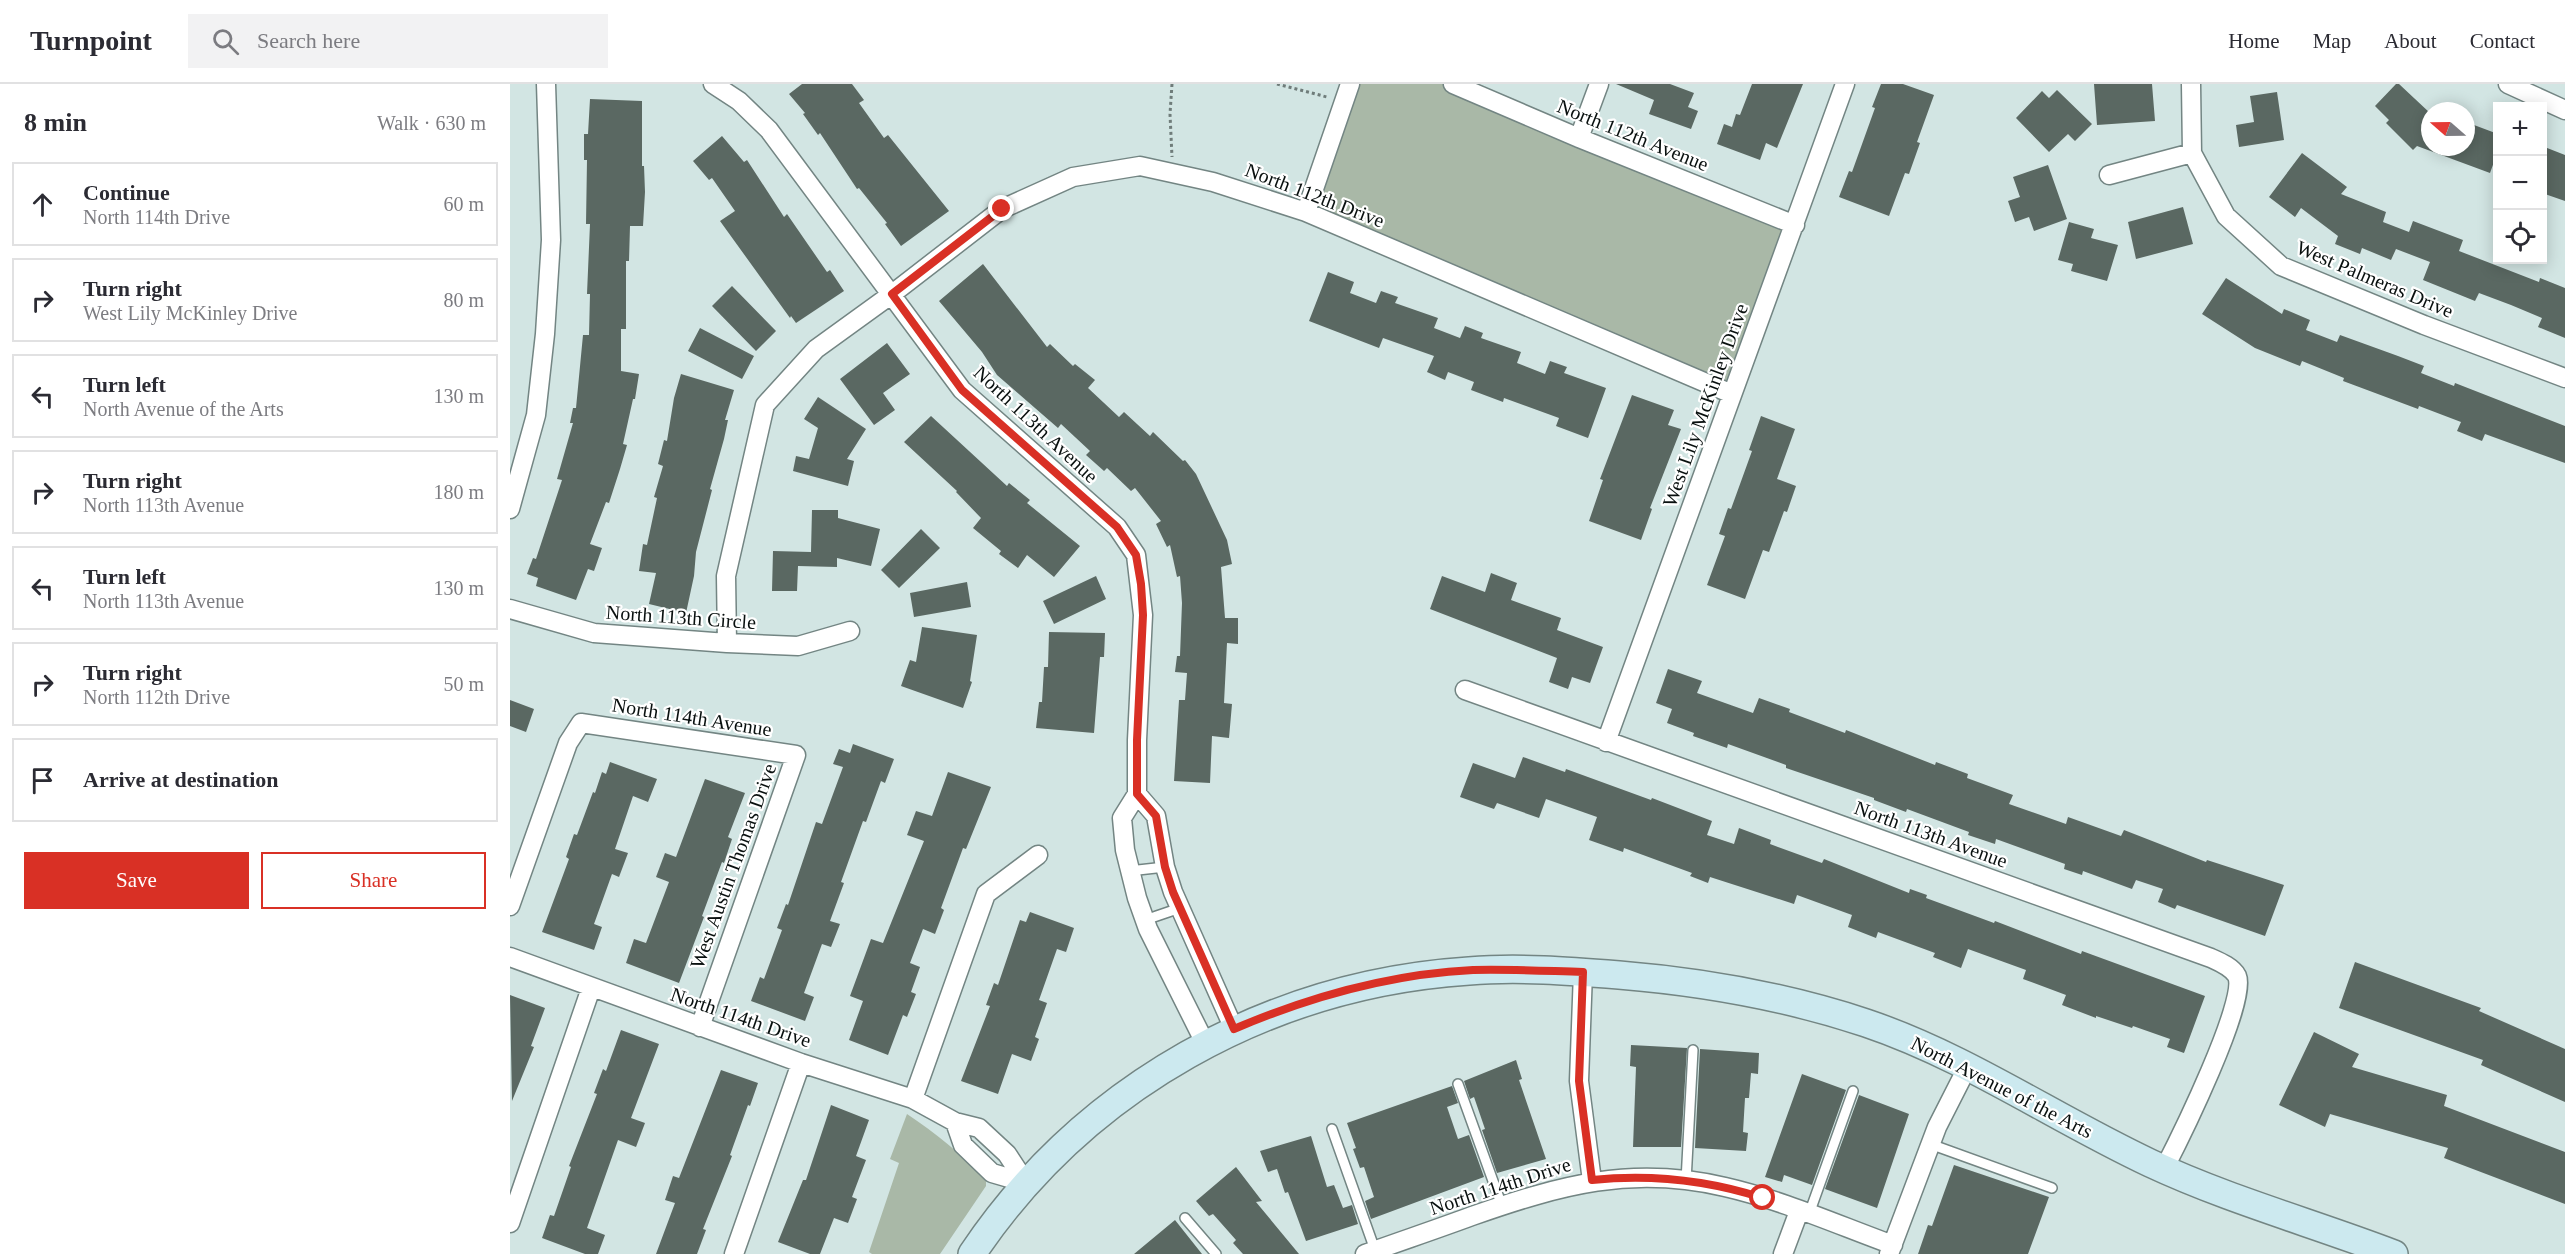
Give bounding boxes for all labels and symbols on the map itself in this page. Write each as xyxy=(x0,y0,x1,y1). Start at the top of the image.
street label: North 112th Avenue xyxy=(1554,95,1712,175)
north arrow xyxy=(2421,102,2475,156)
street label: North 112th Drive xyxy=(1242,158,1388,232)
route end xyxy=(988,195,1014,221)
street label: West Palmeras Drive xyxy=(2293,236,2457,322)
street label: West Lily McKinley Drive xyxy=(1658,300,1753,510)
street label: North 113th Avenue xyxy=(970,361,1102,487)
street label: North 113th Circle xyxy=(605,601,757,633)
street label: North 114th Avenue xyxy=(611,694,773,740)
street label: West Austin Thomas Drive xyxy=(686,760,780,971)
street label: North 113th Avenue xyxy=(1852,796,2011,872)
street label: North 114th Drive xyxy=(668,983,814,1051)
street label: North Avenue of the Arts xyxy=(1908,1032,2097,1142)
street label: North 114th Drive xyxy=(1427,1153,1573,1219)
route start xyxy=(1749,1184,1775,1210)

